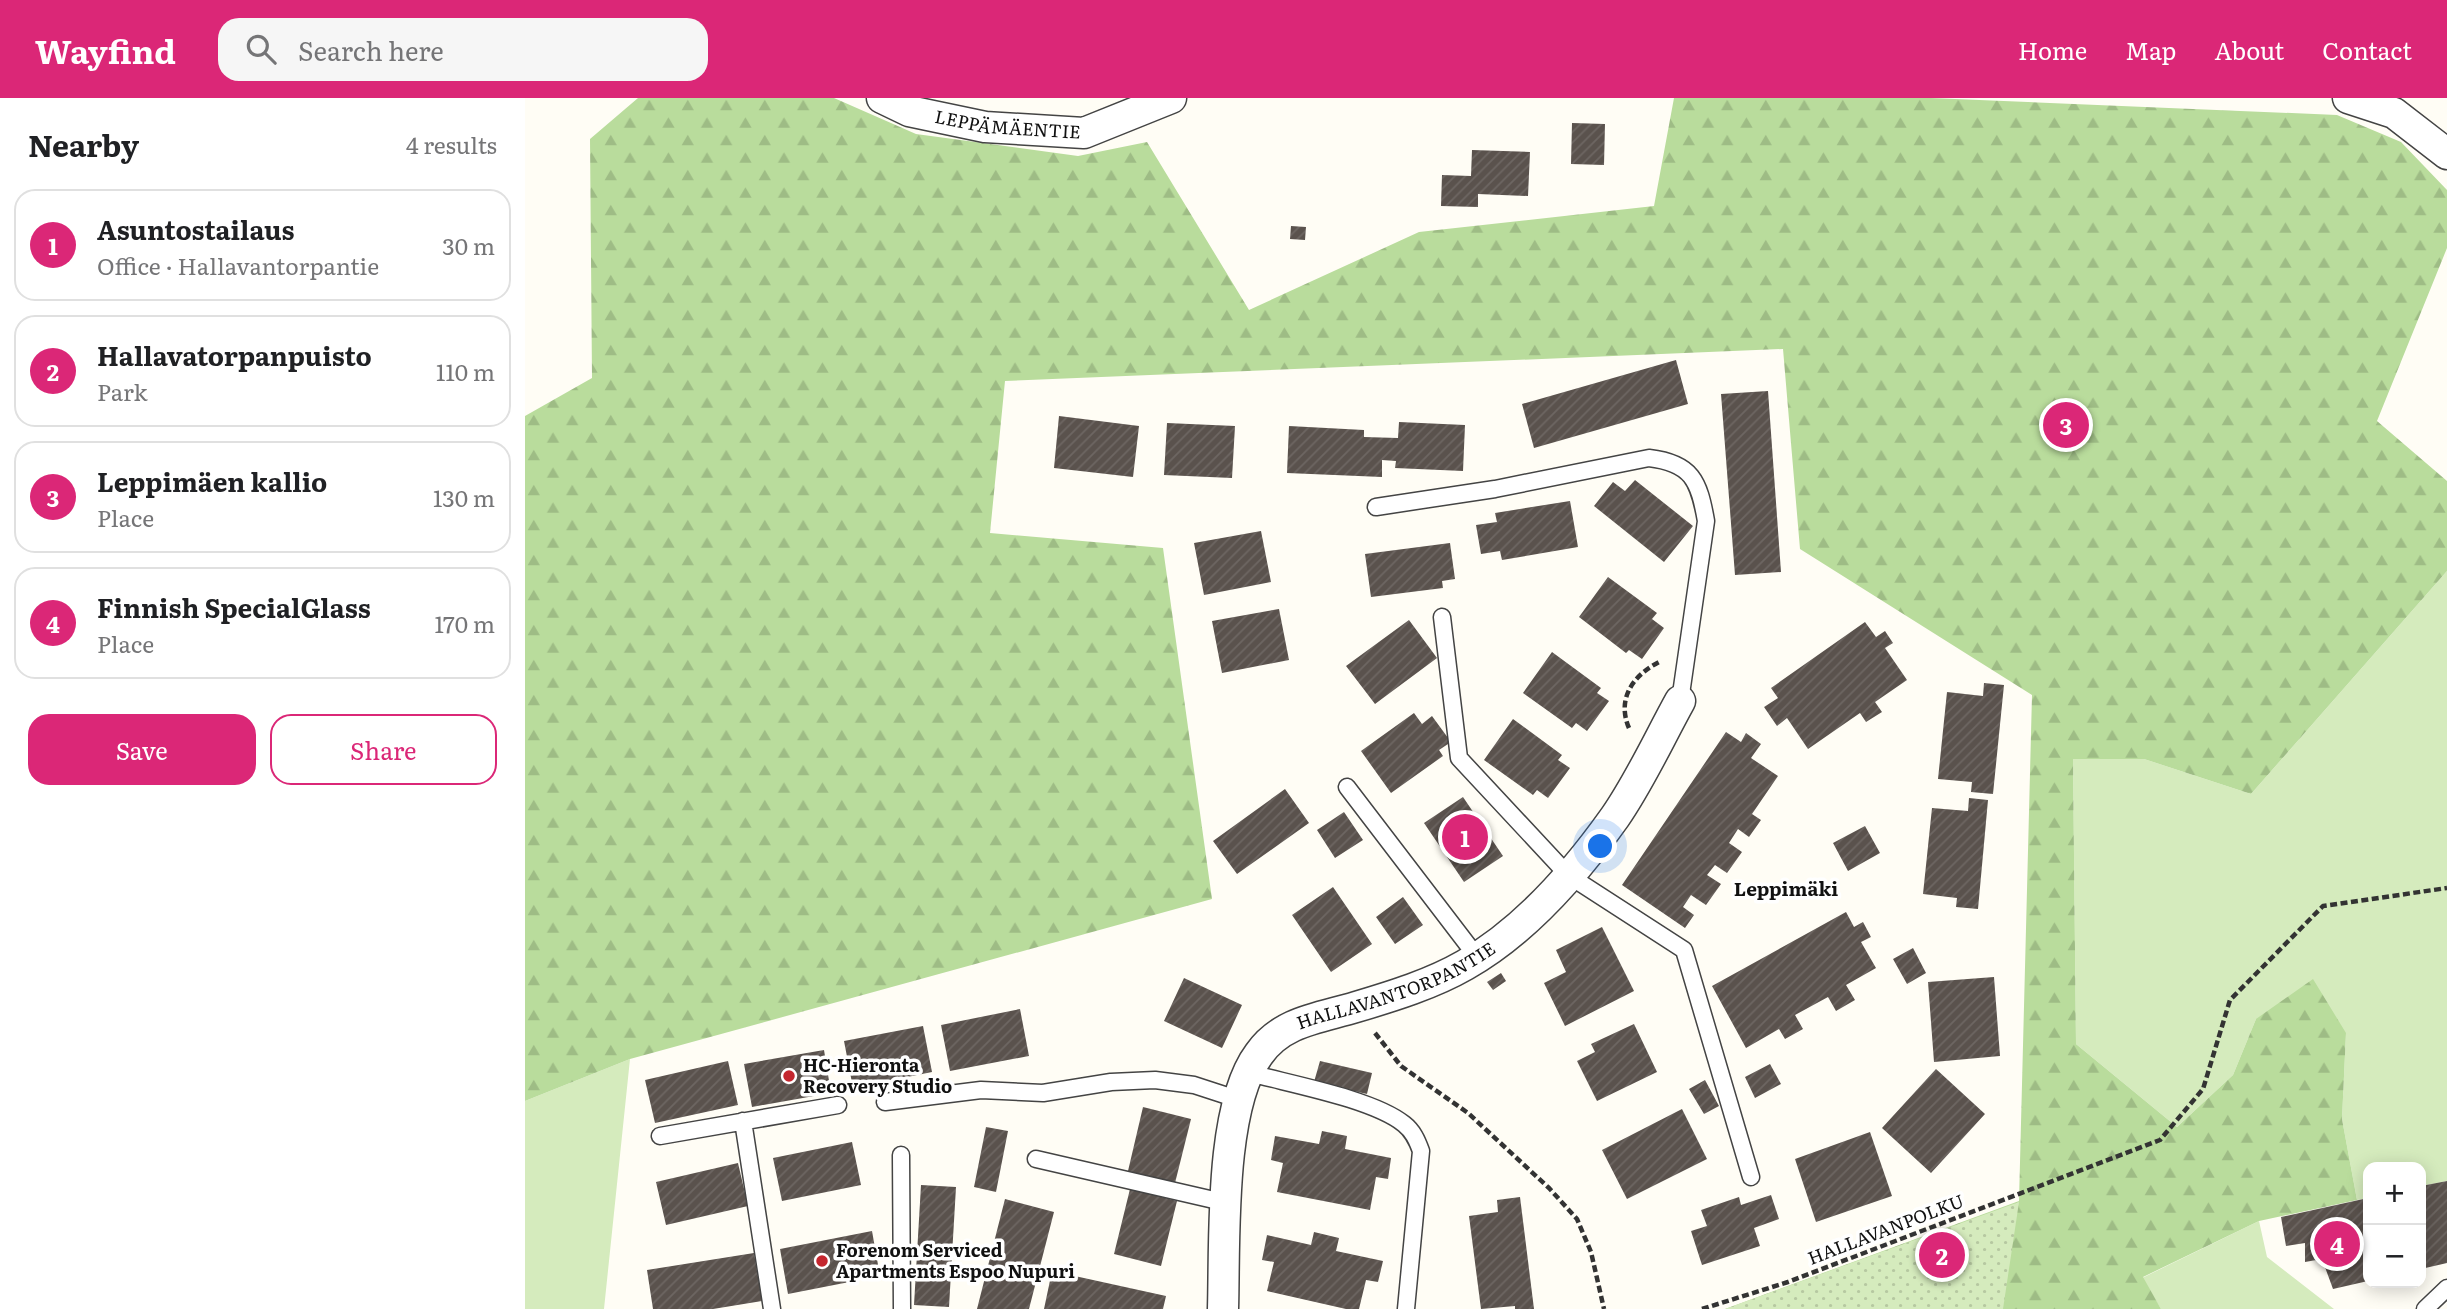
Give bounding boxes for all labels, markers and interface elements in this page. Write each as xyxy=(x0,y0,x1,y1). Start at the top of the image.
search box xyxy=(218,18,708,81)
text: Wayfind xyxy=(35,25,176,74)
icon: search xyxy=(242,30,280,68)
text: Search here xyxy=(298,30,444,69)
text: Home xyxy=(2018,32,2087,67)
text: Map xyxy=(2125,32,2176,67)
text: About xyxy=(2214,32,2284,67)
text: Contact xyxy=(2322,32,2412,67)
street label: LEPPÄMÄENTIE xyxy=(933,102,1081,145)
text: Nearby xyxy=(28,122,139,166)
text: 4 results xyxy=(406,127,497,161)
text: Asuntostailaus xyxy=(97,209,294,248)
text: 1 xyxy=(48,228,58,262)
text: 30 m xyxy=(442,228,495,262)
text: Office · Hallavantorpantie xyxy=(97,248,379,282)
text: Hallavatorpanpuisto xyxy=(97,335,372,374)
text: 2 xyxy=(47,354,59,388)
text: 110 m xyxy=(436,354,495,388)
text: Park xyxy=(97,374,147,408)
pin: 3 xyxy=(2043,399,2089,451)
text: Leppimäen kallio xyxy=(97,461,327,500)
text: 3 xyxy=(47,480,59,514)
text: 130 m xyxy=(433,480,495,514)
text: Place xyxy=(97,500,154,534)
text: Finnish SpecialGlass xyxy=(97,587,371,626)
text: 4 xyxy=(46,606,60,640)
text: 170 m xyxy=(434,606,495,640)
text: Place xyxy=(97,626,154,660)
button: Save xyxy=(28,714,256,785)
button: Share xyxy=(270,714,497,785)
pin: 1 xyxy=(1442,811,1488,863)
your location xyxy=(1583,829,1617,863)
district label: Leppimäki xyxy=(1734,874,1838,902)
street label: HALLAVANTORPANTIE xyxy=(1292,934,1500,1035)
place label: HC-Hieronta Recovery Studio xyxy=(803,1051,952,1099)
marker: HC-Hieronta Recovery Studio xyxy=(781,1068,797,1084)
map controls xyxy=(2363,1162,2426,1288)
button: + xyxy=(2363,1162,2426,1225)
street label: HALLAVANPOLKU xyxy=(1803,1186,1968,1271)
pin: 4 xyxy=(2314,1218,2360,1270)
button: − xyxy=(2363,1225,2426,1288)
pin: 2 xyxy=(1919,1229,1965,1281)
place label: Forenom Serviced Apartments Espoo Nupuri xyxy=(836,1236,1075,1284)
marker: Forenom Serviced Apartments Espoo Nupuri xyxy=(814,1253,830,1269)

